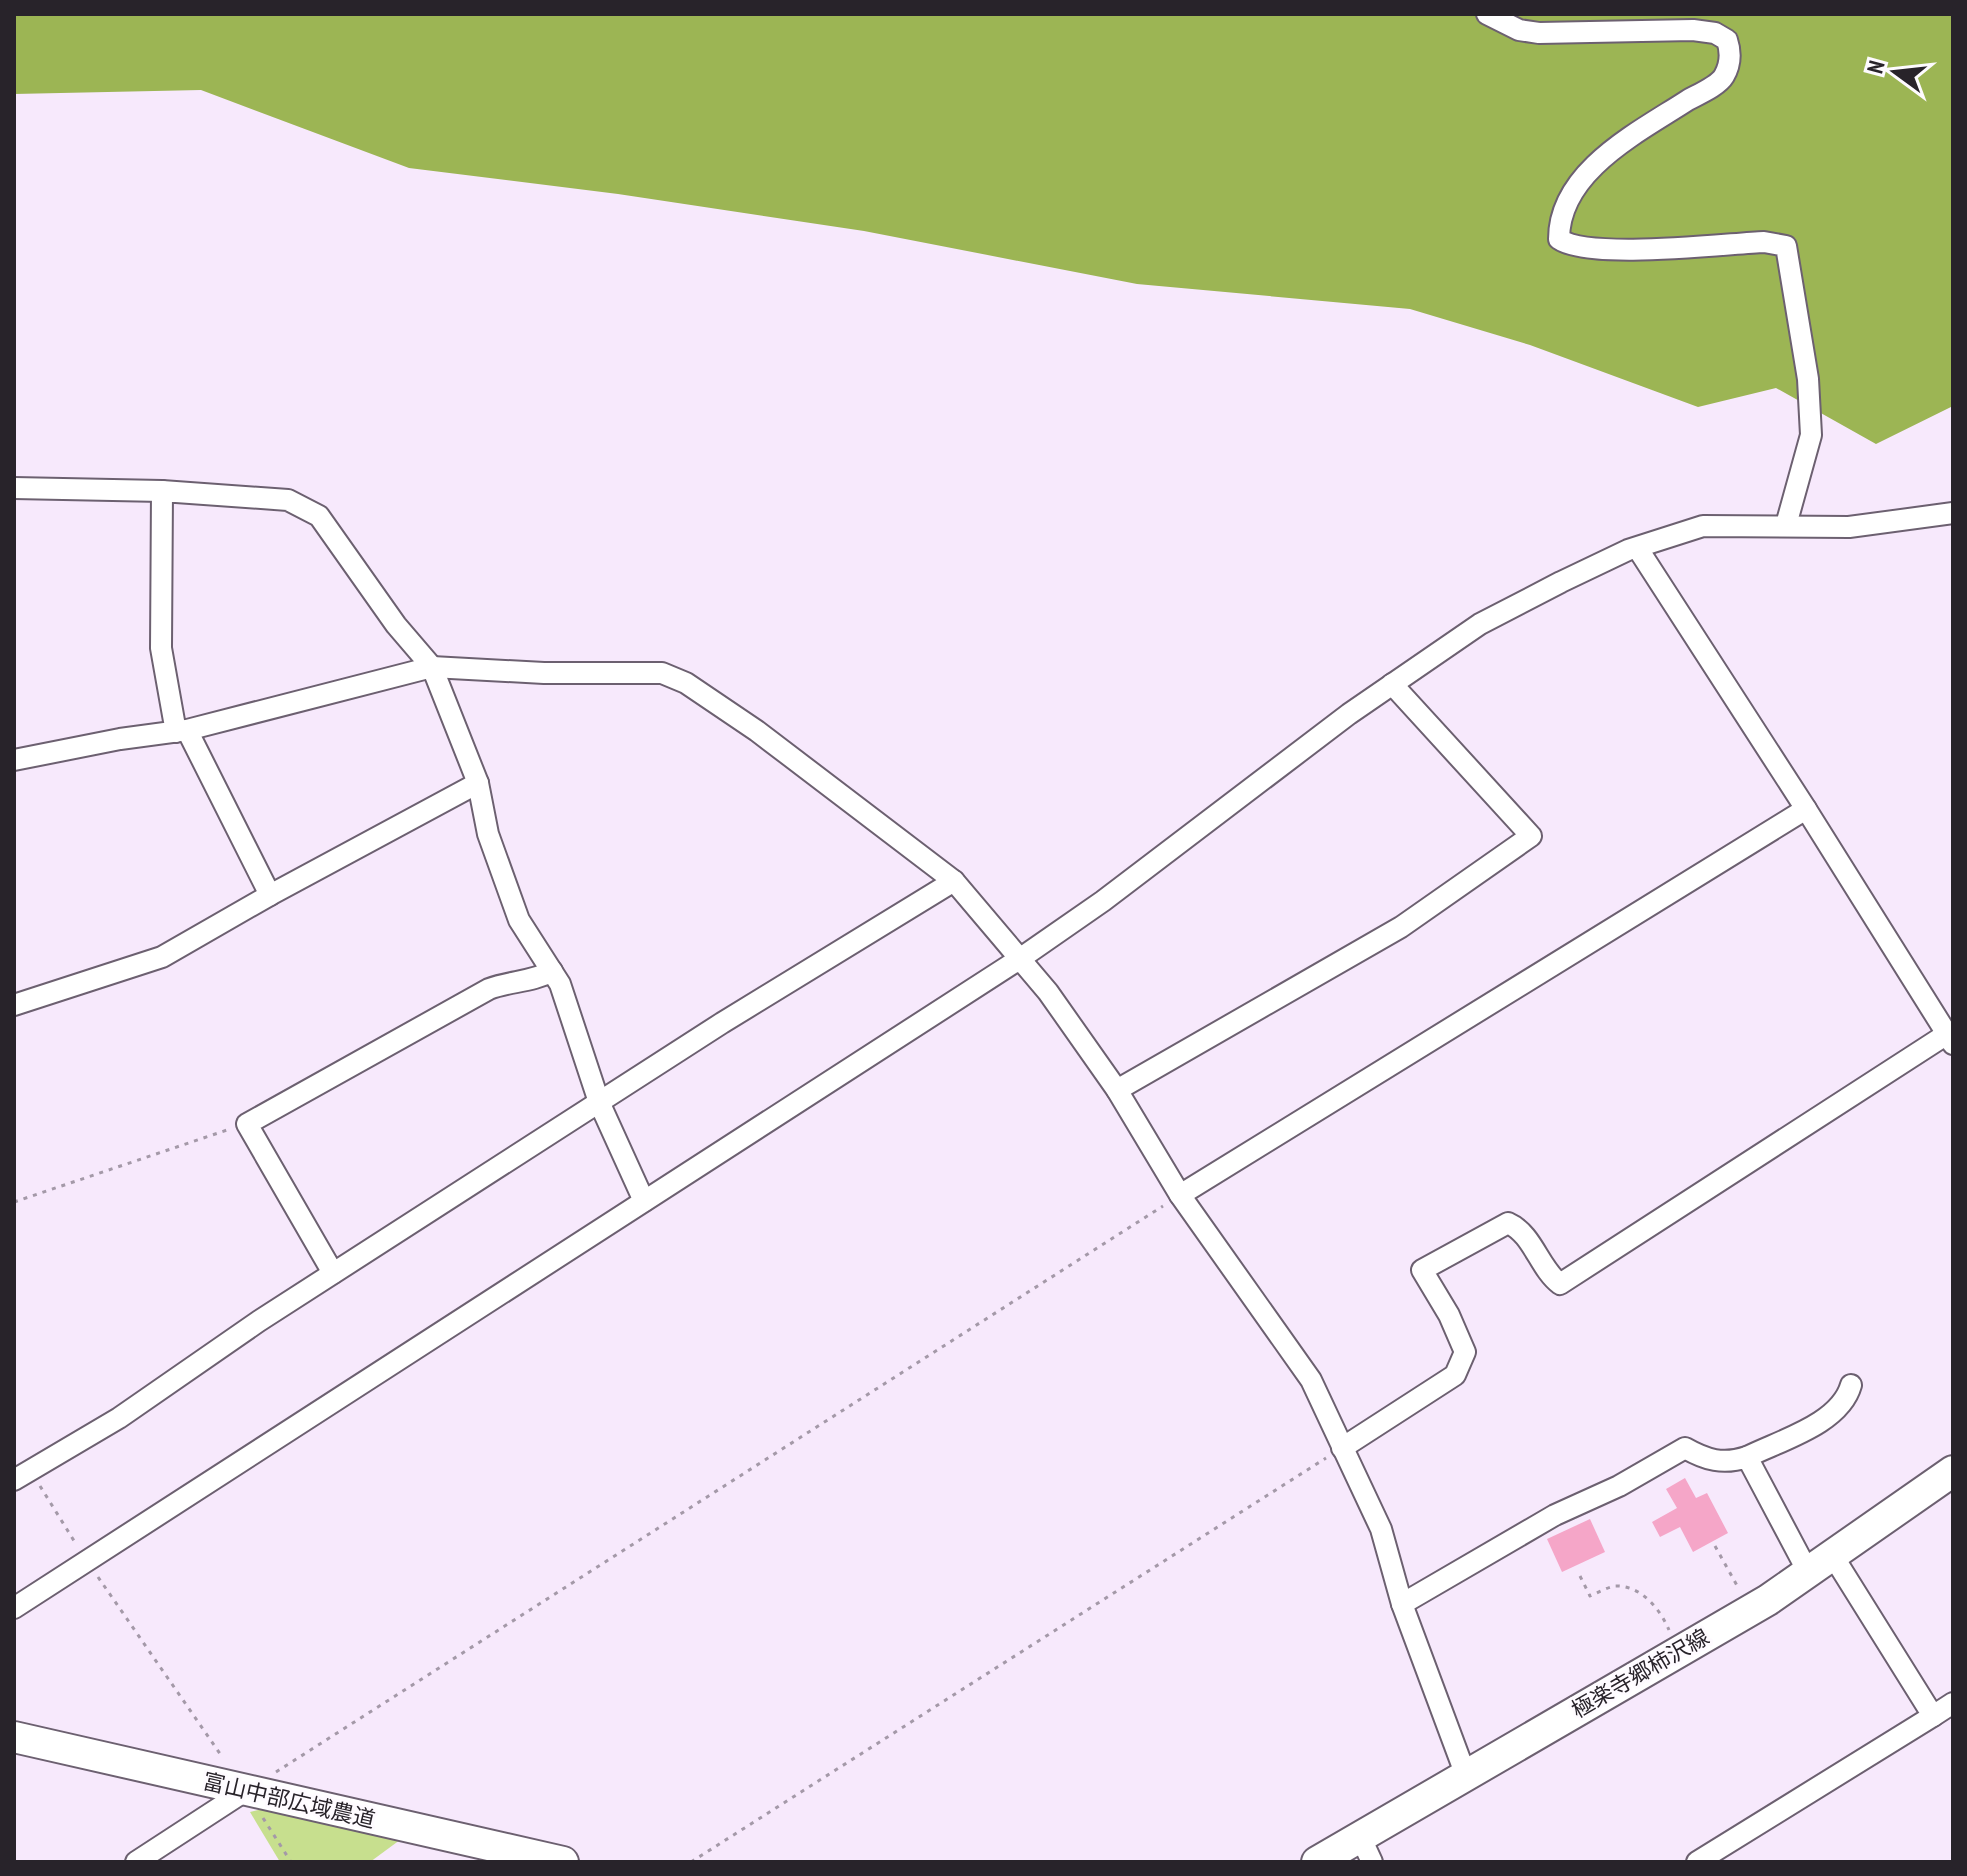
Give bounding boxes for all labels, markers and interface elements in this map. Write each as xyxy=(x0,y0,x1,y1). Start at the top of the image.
north arrow xyxy=(1855,32,1935,112)
text: N xyxy=(1861,57,1891,76)
street label: 極楽寺郷柿沢線 xyxy=(1566,1622,1714,1724)
street label: 富山中部広域農道 xyxy=(200,1767,378,1833)

